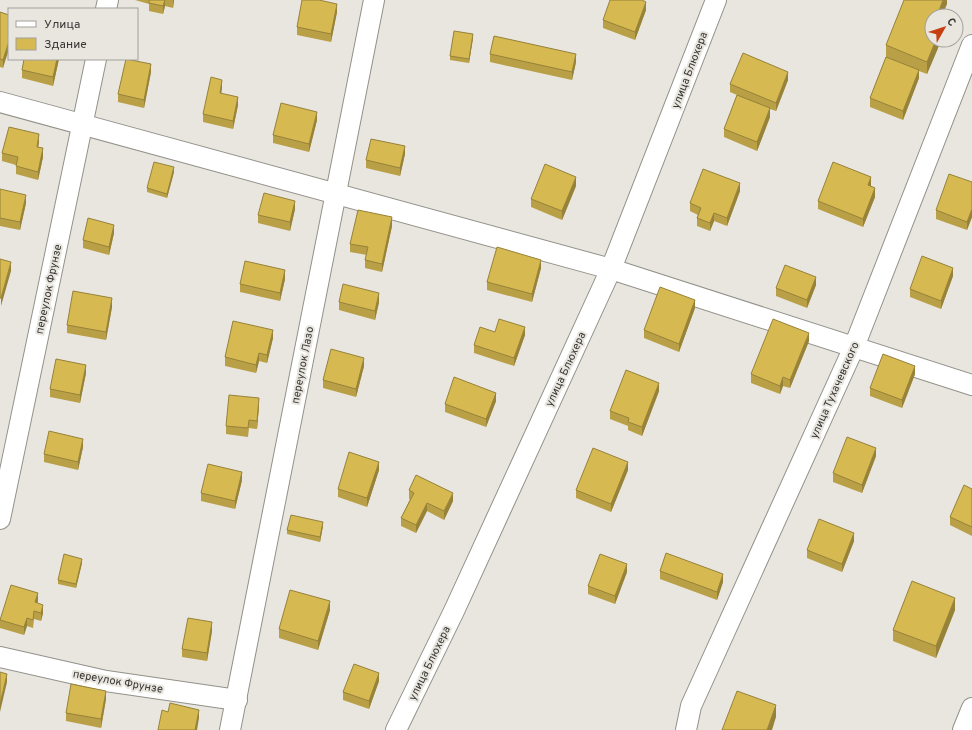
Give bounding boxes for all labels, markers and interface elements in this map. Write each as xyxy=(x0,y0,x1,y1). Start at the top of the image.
legend xyxy=(8,8,138,60)
north arrow xyxy=(924,8,964,48)
text: С xyxy=(943,15,959,29)
text: Улица xyxy=(44,17,80,33)
street label: улица Блюхера xyxy=(669,30,711,111)
text: Здание xyxy=(44,37,87,53)
street label: переулок Фрунзе xyxy=(33,243,65,335)
street label: переулок Лазо xyxy=(289,325,317,405)
street label: улица Блюхера xyxy=(542,330,589,409)
street label: улица Тухачевского xyxy=(807,340,863,441)
street label: улица Блюхера xyxy=(406,624,454,703)
street label: переулок Фрунзе xyxy=(72,667,164,697)

